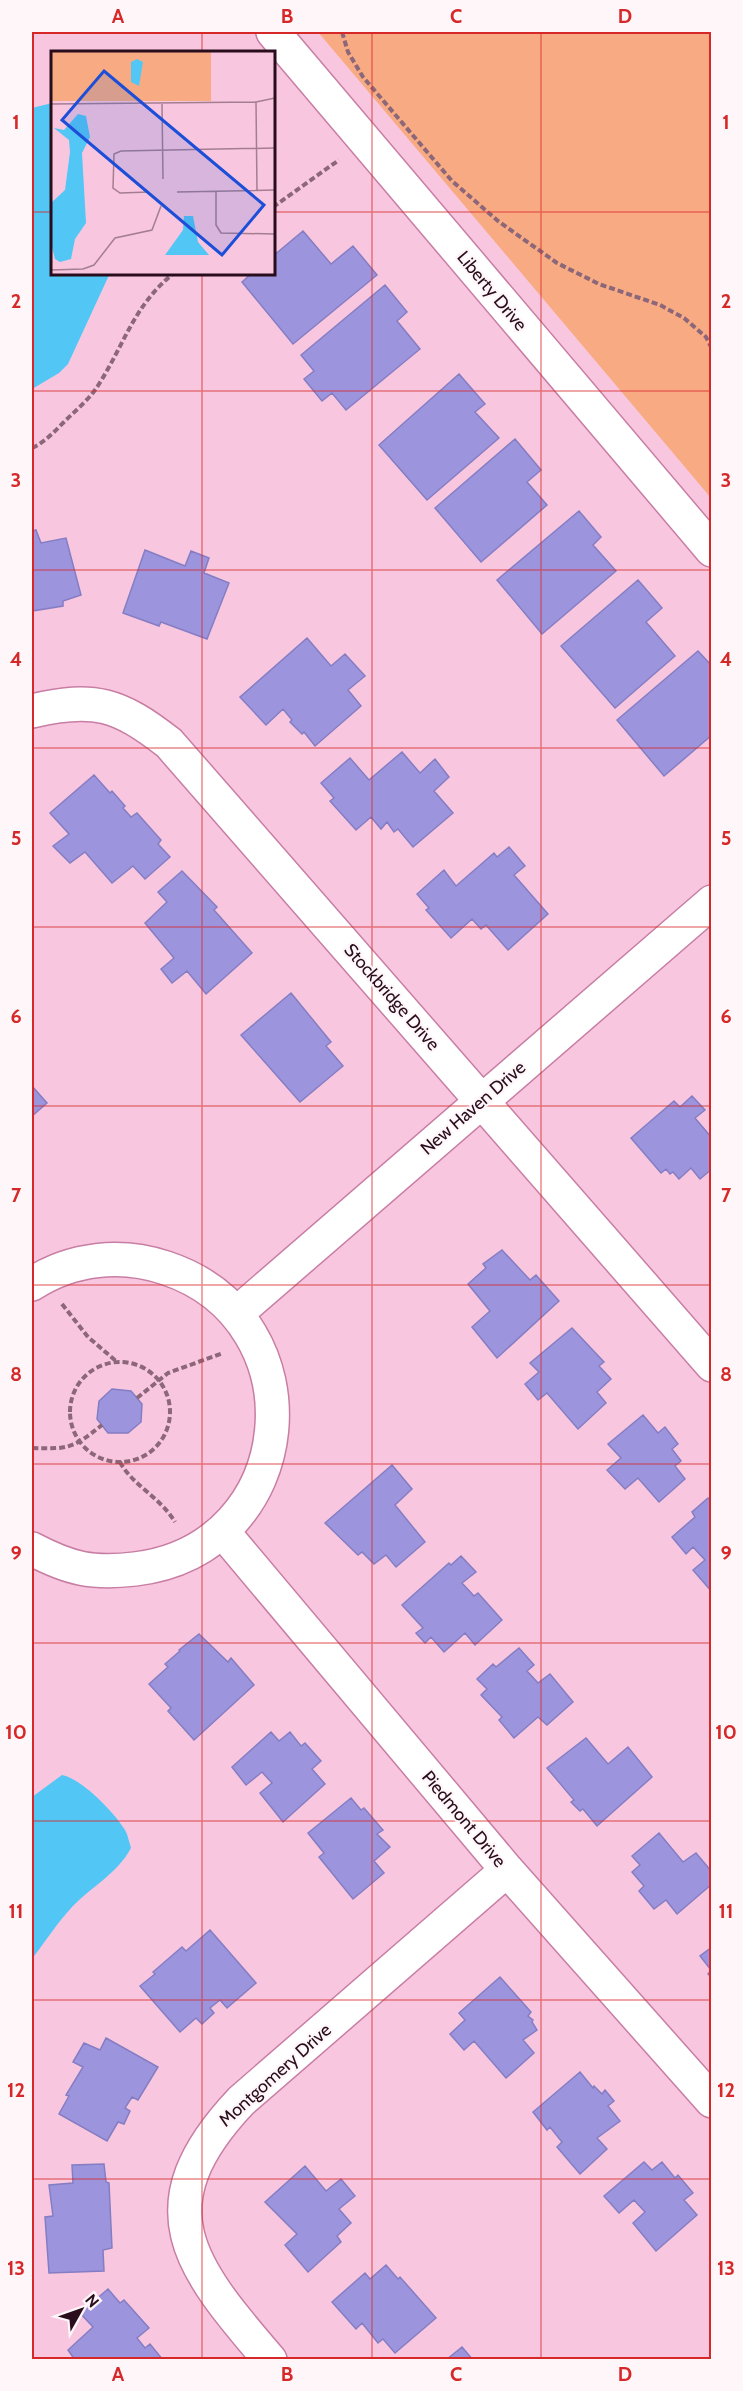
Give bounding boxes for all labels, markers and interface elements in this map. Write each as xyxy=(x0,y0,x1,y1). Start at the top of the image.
text: A xyxy=(112,4,125,28)
text: B xyxy=(281,4,293,28)
text: C xyxy=(450,4,462,28)
text: D xyxy=(618,4,632,28)
inset map xyxy=(51,51,274,274)
text: 1 xyxy=(12,110,20,134)
text: 1 xyxy=(722,110,730,134)
street label: Liberty Drive xyxy=(452,247,532,335)
text: 2 xyxy=(11,289,21,313)
text: 2 xyxy=(721,289,731,313)
text: 3 xyxy=(11,468,21,492)
text: 3 xyxy=(721,468,731,492)
text: 4 xyxy=(10,647,22,671)
text: 4 xyxy=(720,647,732,671)
text: 5 xyxy=(11,826,21,850)
text: 5 xyxy=(721,826,731,850)
street label: Stockbridge Drive xyxy=(340,939,444,1055)
text: 6 xyxy=(10,1004,22,1028)
text: 6 xyxy=(720,1004,732,1028)
street label: New Haven Drive xyxy=(416,1056,530,1160)
text: 7 xyxy=(11,1183,22,1207)
text: 7 xyxy=(721,1183,732,1207)
text: 8 xyxy=(10,1362,22,1386)
text: 8 xyxy=(720,1362,732,1386)
text: 9 xyxy=(10,1541,22,1565)
text: 9 xyxy=(720,1541,732,1565)
text: 10 xyxy=(5,1720,27,1744)
text: 10 xyxy=(715,1720,737,1744)
street label: Piedmont Drive xyxy=(417,1766,511,1872)
text: 11 xyxy=(9,1899,23,1923)
text: 11 xyxy=(719,1899,733,1923)
street label: Montgomery Drive xyxy=(214,2019,336,2131)
text: 12 xyxy=(7,2078,25,2102)
text: 12 xyxy=(717,2078,735,2102)
text: 13 xyxy=(7,2256,25,2280)
text: 13 xyxy=(717,2256,735,2280)
north arrow xyxy=(51,2280,111,2340)
text: N xyxy=(81,2290,103,2311)
text: A xyxy=(112,2362,125,2386)
text: B xyxy=(281,2362,293,2386)
text: C xyxy=(450,2362,462,2386)
text: D xyxy=(618,2362,632,2386)

